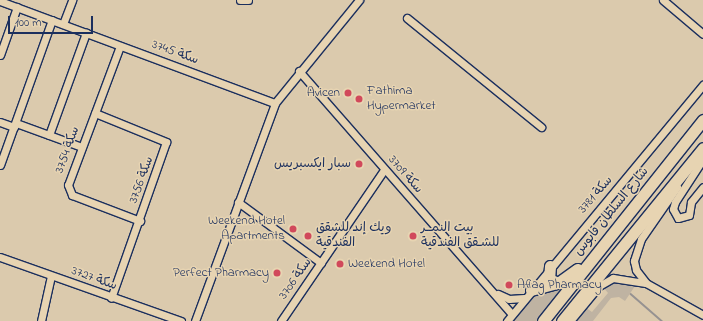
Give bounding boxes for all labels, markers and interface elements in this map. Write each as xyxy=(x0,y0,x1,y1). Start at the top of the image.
scale bar xyxy=(10,8,95,34)
text: 100 m xyxy=(15,14,42,32)
street label: سكة 3745 xyxy=(150,37,200,69)
place label: Fathima Hypermarket xyxy=(367,84,436,115)
place label: Avicen xyxy=(307,85,340,101)
marker: Avicen xyxy=(343,88,353,98)
marker: Fathima Hypermarket xyxy=(354,94,364,104)
street label: سكة 3754 xyxy=(52,125,84,175)
street label: سكة 3709 xyxy=(384,153,426,197)
street label: سكة 3756 xyxy=(126,154,158,206)
place label: سبار ايكسبريس xyxy=(274,156,351,172)
marker: سبار ايكسبريس xyxy=(354,159,364,169)
street label: شارع السلطان قابوس xyxy=(571,164,653,260)
street label: سكة 3781 xyxy=(575,173,617,217)
place label: Weekend Hotel Apartments xyxy=(208,214,285,245)
place label: ويك إند للشقق الفندقية xyxy=(316,221,391,252)
place label: بيت النمــر للشـقق الفندقية xyxy=(421,221,499,252)
marker: Weekend Hotel Apartments xyxy=(288,224,298,234)
marker: ويك إند للشقق الفندقية xyxy=(303,231,313,241)
marker: بيت النمــر للشـقق الفندقية xyxy=(408,231,418,241)
street label: سكة 3706 xyxy=(276,255,316,303)
place label: Weekend Hotel xyxy=(348,256,425,272)
marker: Weekend Hotel xyxy=(335,259,345,269)
street label: سكة 3727 xyxy=(69,264,119,294)
place label: Perfect Pharmacy xyxy=(173,265,269,281)
marker: Perfect Pharmacy xyxy=(272,268,282,278)
place label: Aflag Pharmacy xyxy=(517,277,602,293)
marker: Aflag Pharmacy xyxy=(504,280,514,290)

